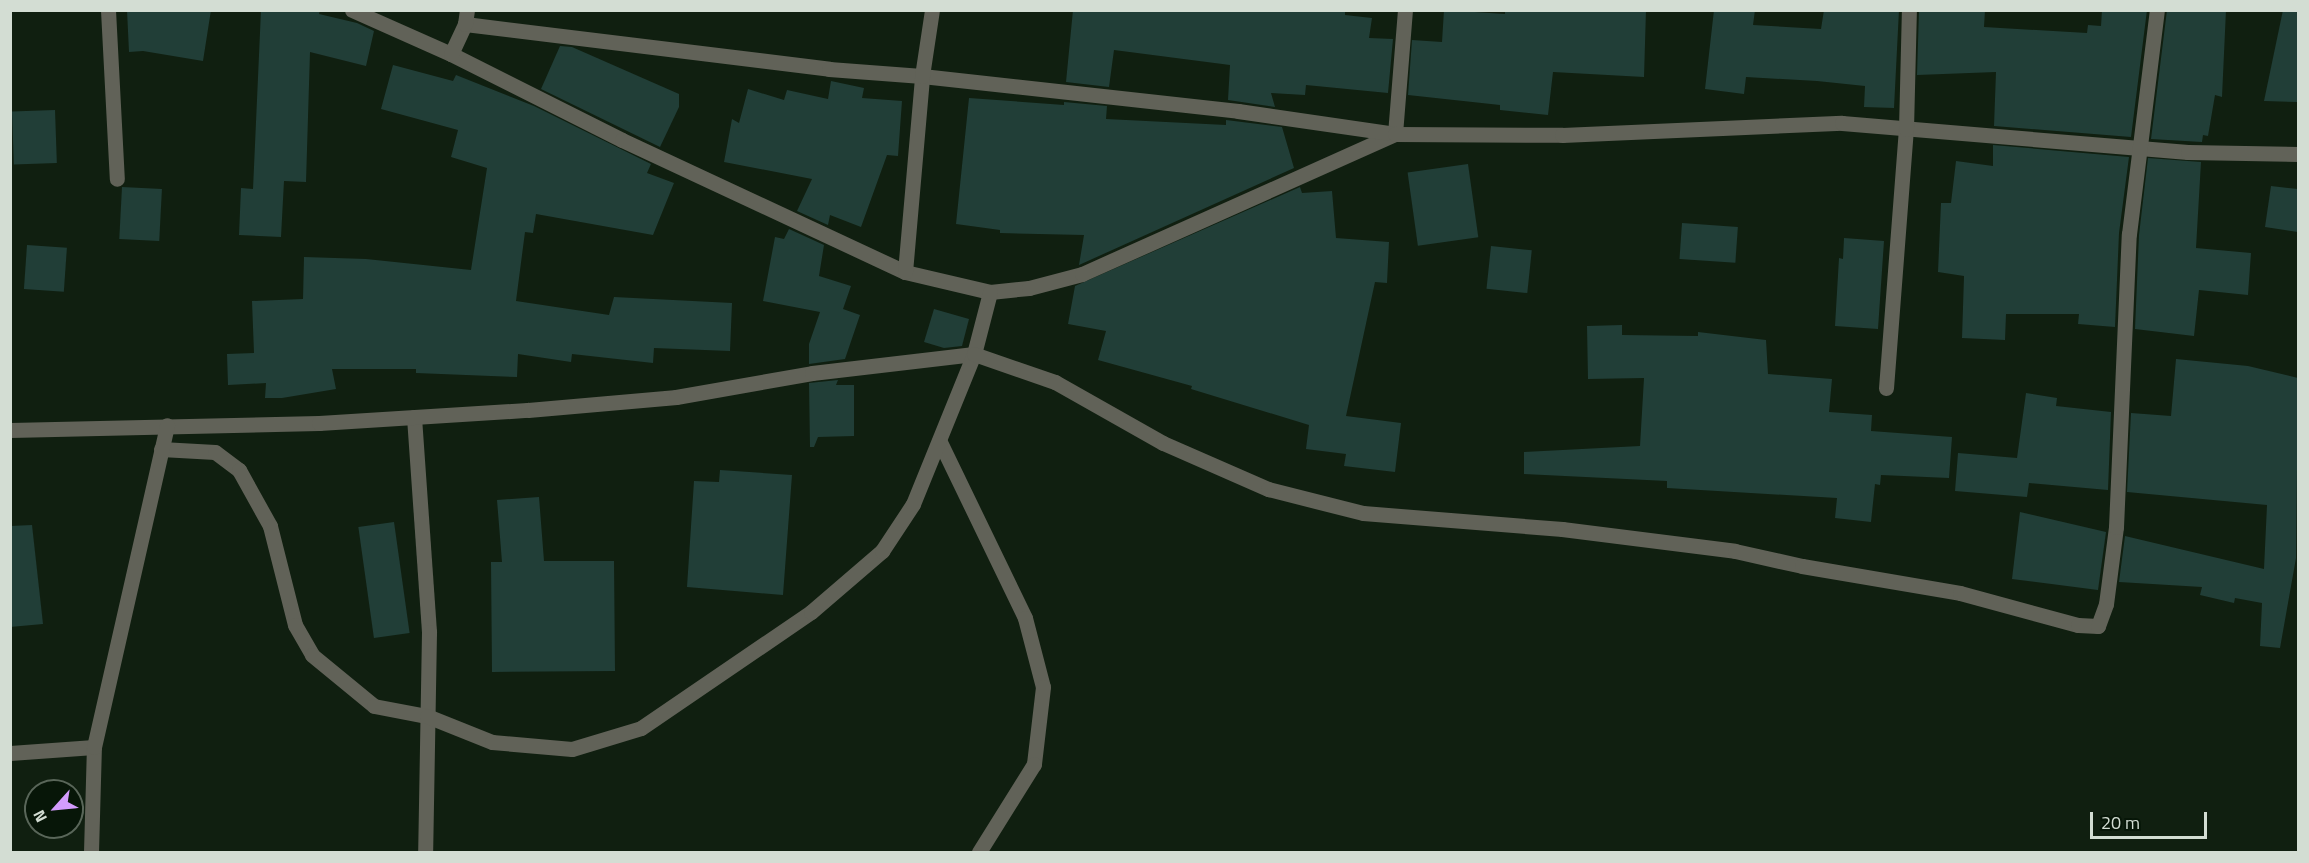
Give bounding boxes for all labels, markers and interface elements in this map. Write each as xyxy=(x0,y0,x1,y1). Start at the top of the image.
north arrow xyxy=(24,779,84,839)
scale bar xyxy=(2093,800,2210,838)
text: N xyxy=(27,806,53,827)
text: 20 m xyxy=(2101,809,2140,836)

